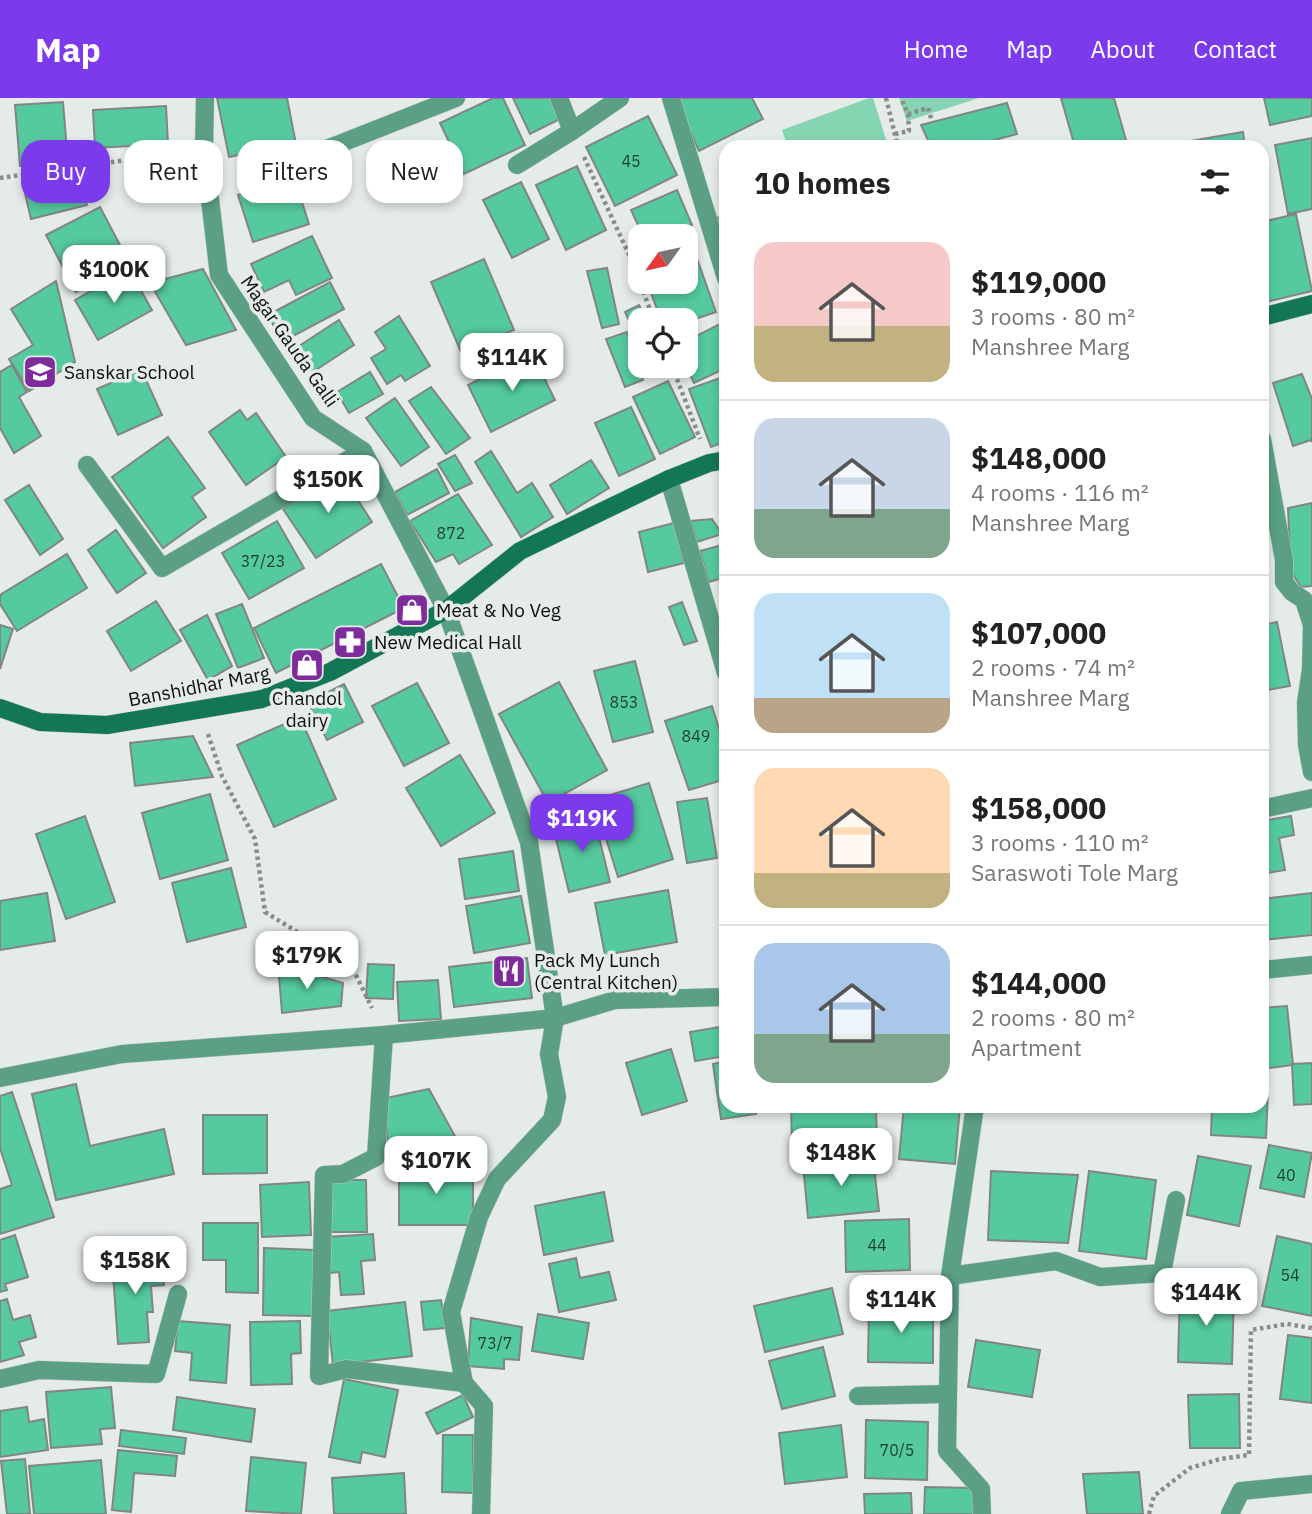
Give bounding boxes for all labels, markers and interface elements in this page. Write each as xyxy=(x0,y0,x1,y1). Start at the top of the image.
text: Map xyxy=(35,28,101,71)
text: Home xyxy=(904,33,968,65)
text: Map xyxy=(1006,33,1052,65)
text: About xyxy=(1090,33,1155,65)
text: Contact xyxy=(1193,33,1277,65)
chip: Buy xyxy=(21,140,110,203)
chip: Rent xyxy=(124,140,223,203)
chip: Filters xyxy=(237,140,352,203)
chip: New xyxy=(366,140,463,203)
house number: 45 xyxy=(621,151,641,171)
text: 10 homes xyxy=(754,163,891,202)
icon: filters xyxy=(1196,163,1234,201)
north arrow xyxy=(628,224,698,294)
map controls xyxy=(628,224,698,378)
pin: $100K xyxy=(65,246,163,305)
text: $100K xyxy=(78,253,150,283)
text: $119,000 xyxy=(971,262,1106,301)
icon: home xyxy=(810,270,894,354)
street label: Magar Gauda Galli xyxy=(236,271,344,411)
text: 3 rooms · 80 m² xyxy=(971,301,1135,331)
button: locate xyxy=(628,308,698,378)
text: Manshree Marg xyxy=(971,331,1129,361)
pin: $114K xyxy=(463,334,561,393)
text: $114K xyxy=(476,341,548,371)
school or university icon: Sanskar School xyxy=(21,353,59,391)
place label: Sanskar School xyxy=(64,360,195,384)
text: $148,000 xyxy=(971,438,1106,477)
icon: home xyxy=(810,446,894,530)
pin: $150K xyxy=(279,456,377,515)
text: $150K xyxy=(292,463,364,493)
text: 4 rooms · 116 m² xyxy=(971,477,1149,507)
text: Manshree Marg xyxy=(971,507,1129,537)
house number: 872 xyxy=(437,523,465,543)
house number: 37/23 xyxy=(241,551,285,571)
shop icon: Meat & No Veg xyxy=(393,591,431,629)
place label: Meat & No Veg xyxy=(436,598,561,622)
text: $107,000 xyxy=(971,613,1106,652)
icon: home xyxy=(810,621,894,705)
pharmacy icon: New Medical Hall xyxy=(331,623,369,661)
place label: New Medical Hall xyxy=(374,630,522,654)
shop icon: Chandol dairy xyxy=(288,646,326,684)
text: 2 rooms · 74 m² xyxy=(971,652,1135,682)
street label: Banshidhar Marg xyxy=(126,661,272,711)
text: Manshree Marg xyxy=(971,682,1129,712)
place label: Chandol dairy xyxy=(272,686,342,732)
house number: 853 xyxy=(610,692,638,712)
house number: 849 xyxy=(682,726,710,746)
text: $158,000 xyxy=(971,788,1106,827)
pin: $119K xyxy=(533,794,631,854)
icon: home xyxy=(810,796,894,880)
text: $119K xyxy=(546,802,618,832)
text: 3 rooms · 110 m² xyxy=(971,827,1149,857)
text: Saraswoti Tole Marg xyxy=(971,857,1178,887)
pin: $179K xyxy=(258,932,356,991)
text: $179K xyxy=(271,939,343,969)
place label: Pack My Lunch (Central Kitchen) xyxy=(534,948,678,994)
restaurant icon: Pack My Lunch (Central Kitchen) xyxy=(490,952,528,990)
text: $144,000 xyxy=(971,963,1106,1002)
icon: home xyxy=(810,971,894,1055)
text: 2 rooms · 80 m² xyxy=(971,1002,1135,1032)
text: Apartment xyxy=(971,1032,1082,1062)
pin: $148K xyxy=(792,1128,890,1188)
pin: $107K xyxy=(387,1136,485,1196)
text: $148K xyxy=(805,1136,877,1166)
text: $107K xyxy=(400,1144,472,1174)
house number: 40 xyxy=(1276,1165,1296,1185)
house number: 44 xyxy=(867,1235,887,1255)
pin: $158K xyxy=(86,1236,184,1296)
text: $158K xyxy=(99,1244,171,1274)
house number: 54 xyxy=(1280,1265,1300,1285)
pin: $144K xyxy=(1157,1268,1255,1328)
pin: $114K xyxy=(852,1276,950,1335)
text: $144K xyxy=(1170,1276,1242,1306)
text: $114K xyxy=(865,1283,937,1313)
house number: 73/7 xyxy=(478,1333,512,1353)
house number: 70/5 xyxy=(880,1440,914,1460)

